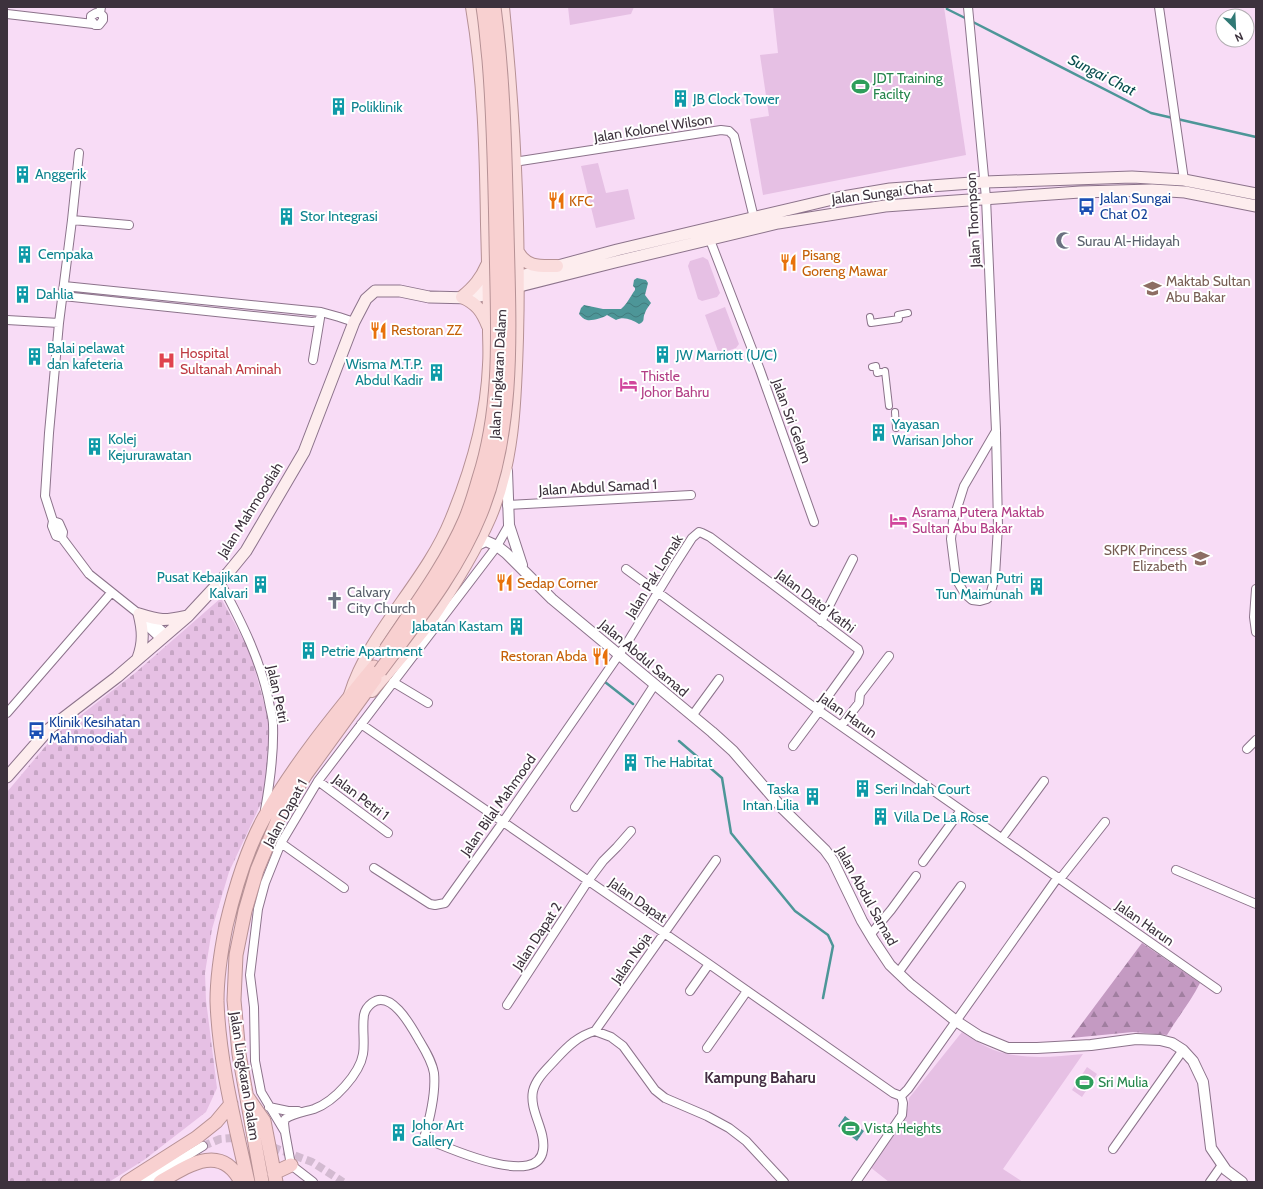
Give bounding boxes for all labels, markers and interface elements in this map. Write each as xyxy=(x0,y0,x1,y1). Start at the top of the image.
north arrow xyxy=(1215,8,1255,48)
text: N xyxy=(1233,29,1245,45)
water label: Sungai Chat xyxy=(1065,50,1139,100)
place label: JDT Training Facilty xyxy=(872,69,944,103)
sports icon: JDT Training Facilty xyxy=(850,76,870,96)
building icon: JB Clock Tower xyxy=(670,89,690,109)
place label: JB Clock Tower xyxy=(692,90,780,108)
building icon: Poliklinik xyxy=(328,97,348,117)
place label: Poliklinik xyxy=(351,98,403,116)
street label: Jalan Kolonel Wilson xyxy=(592,110,714,146)
building icon: Anggerik xyxy=(12,164,32,184)
place label: Anggerik xyxy=(35,165,87,183)
street label: Jalan Thompson xyxy=(962,172,985,269)
street label: Jalan Sungai Chat xyxy=(829,178,934,208)
place label: Jalan Sungai Chat 02 xyxy=(1099,189,1171,223)
restaurant icon: KFC xyxy=(546,191,566,211)
place label: KFC xyxy=(569,192,593,210)
bus stop icon: Jalan Sungai Chat 02 xyxy=(1077,196,1097,216)
building icon: Stor Integrasi xyxy=(277,206,297,226)
place label: Stor Integrasi xyxy=(300,207,378,225)
mosque icon: Surau Al-Hidayah xyxy=(1054,231,1074,251)
place label: Surau Al-Hidayah xyxy=(1077,232,1180,250)
building icon: Cempaka xyxy=(15,244,35,264)
place label: Cempaka xyxy=(38,245,94,263)
place label: Pisang Goreng Mawar xyxy=(802,246,888,280)
restaurant icon: Pisang Goreng Mawar xyxy=(779,253,799,273)
place label: Maktab Sultan Abu Bakar xyxy=(1166,272,1251,306)
school or university icon: Maktab Sultan Abu Bakar xyxy=(1143,279,1163,299)
building icon: Dahlia xyxy=(13,284,33,304)
place label: Dahlia xyxy=(36,285,74,303)
street label: Jalan Lingkaran Dalam xyxy=(486,309,510,440)
restaurant icon: Restoran ZZ xyxy=(368,320,388,340)
place label: Restoran ZZ xyxy=(391,321,462,339)
place label: Balai pelawat dan kafeteria xyxy=(47,339,125,373)
place label: Hospital Sultanah Aminah xyxy=(180,344,281,378)
building icon: JW Marriott (U/C) xyxy=(653,345,673,365)
building icon: Balai pelawat dan kafeteria xyxy=(24,346,44,366)
place label: JW Marriott (U/C) xyxy=(675,346,777,364)
hospital icon: Hospital Sultanah Aminah xyxy=(157,351,177,371)
place label: Wisma M.T.P. Abdul Kadir xyxy=(346,355,424,389)
building icon: Wisma M.T.P. Abdul Kadir xyxy=(426,362,446,382)
place label: Thistle Johor Bahru xyxy=(640,367,709,401)
hotel icon: Thistle Johor Bahru xyxy=(618,374,638,394)
street label: Jalan Sri Gelam xyxy=(768,375,816,466)
place label: Yayasan Warisan Johor xyxy=(891,415,974,449)
building icon: Yayasan Warisan Johor xyxy=(869,422,889,442)
place label: Kolej Kejururawatan xyxy=(108,430,192,464)
building icon: Kolej Kejururawatan xyxy=(85,437,105,457)
street label: Jalan Mahmoodiah xyxy=(213,459,287,562)
street label: Jalan Abdul Samad 1 xyxy=(537,475,658,499)
place label: Asrama Putera Maktab Sultan Abu Bakar xyxy=(912,503,1045,537)
hotel icon: Asrama Putera Maktab Sultan Abu Bakar xyxy=(889,510,909,530)
street label: Jalan Pak Lomak xyxy=(621,530,687,622)
place label: SKPK Princess Elizabeth xyxy=(1104,541,1187,575)
school or university icon: SKPK Princess Elizabeth xyxy=(1190,548,1210,568)
street label: Jalan Dato’ Kathi xyxy=(772,565,859,637)
place label: Pusat Kebajikan Kalvari xyxy=(157,568,248,602)
place label: Dewan Putri Tun Maimunah xyxy=(936,569,1023,603)
restaurant icon: Sedap Corner xyxy=(494,573,514,593)
place label: Sedap Corner xyxy=(517,574,598,592)
building icon: Pusat Kebajikan Kalvari xyxy=(251,575,271,595)
building icon: Dewan Putri Tun Maimunah xyxy=(1026,576,1046,596)
place label: Calvary City Church xyxy=(347,583,416,617)
church icon: Calvary City Church xyxy=(324,590,344,610)
street label: Jalan Abdul Samad xyxy=(595,615,692,700)
building icon: Jabatan Kastam xyxy=(506,616,526,636)
place label: Jabatan Kastam xyxy=(411,617,503,635)
building icon: Petrie Apartment xyxy=(298,641,318,661)
place label: Petrie Apartment xyxy=(321,642,423,660)
restaurant icon: Restoran Abda xyxy=(590,646,610,666)
place label: Restoran Abda xyxy=(501,647,587,665)
street label: Jalan Petri xyxy=(263,663,293,724)
street label: Jalan Harun xyxy=(814,688,881,742)
place label: Klinik Kesihatan Mahmoodiah xyxy=(49,713,140,747)
bus stop icon: Klinik Kesihatan Mahmoodiah xyxy=(26,720,46,740)
street label: Jalan Bilal Mahmood xyxy=(456,751,540,860)
building icon: The Habitat xyxy=(621,752,641,772)
place label: The Habitat xyxy=(644,753,713,771)
street label: Jalan Petri 1 xyxy=(328,769,393,824)
street label: Jalan Dapat 1 xyxy=(259,776,311,851)
building icon: Seri Indah Court xyxy=(852,779,872,799)
place label: Taska Intan Lilia xyxy=(742,780,799,814)
place label: Seri Indah Court xyxy=(875,780,970,798)
building icon: Taska Intan Lilia xyxy=(802,787,822,807)
building icon: Villa De La Rose xyxy=(871,807,891,827)
place label: Villa De La Rose xyxy=(894,808,989,826)
street label: Jalan Abdul Samad xyxy=(832,842,902,949)
street label: Jalan Dapat xyxy=(605,873,671,927)
street label: Jalan Harun xyxy=(1111,896,1178,950)
street label: Jalan Dapat 2 xyxy=(508,899,566,974)
street label: Jalan Noja xyxy=(606,929,655,988)
street label: Jalan Lingkaran Dalam xyxy=(226,1009,264,1142)
district label: Kampung Baharu xyxy=(704,1069,816,1087)
sports icon: Sri Mulia xyxy=(1075,1072,1095,1092)
place label: Sri Mulia xyxy=(1098,1073,1148,1091)
place label: Johor Art Gallery xyxy=(411,1116,464,1150)
sports icon: Vista Heights xyxy=(841,1118,861,1138)
place label: Vista Heights xyxy=(864,1119,941,1137)
building icon: Johor Art Gallery xyxy=(389,1123,409,1143)

